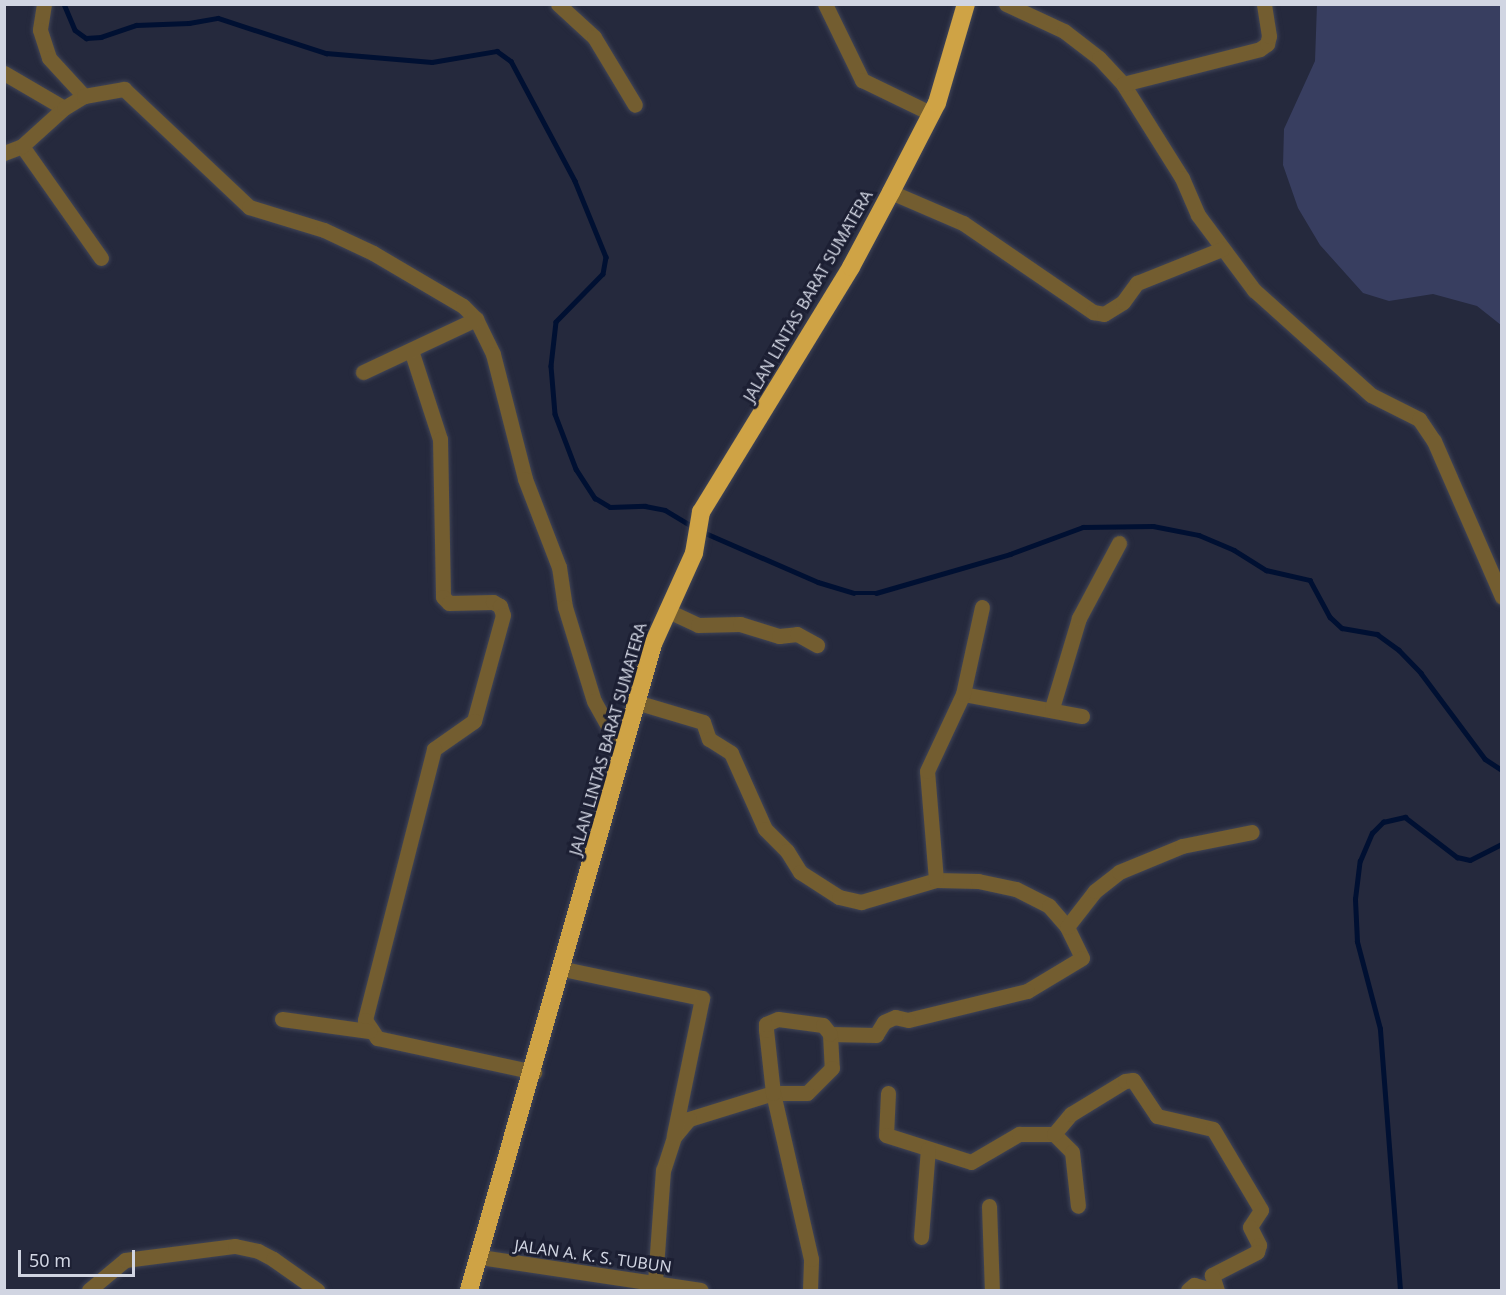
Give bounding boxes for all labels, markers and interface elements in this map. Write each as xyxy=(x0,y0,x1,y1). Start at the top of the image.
street label: JALAN LINTAS BARAT SUMATERA xyxy=(739,187,877,405)
street label: JALAN LINTAS BARAT SUMATERA xyxy=(566,620,650,858)
street label: JALAN A. K. S. TUBUN xyxy=(513,1235,673,1277)
scale bar xyxy=(21,1238,138,1276)
text: 50 m xyxy=(29,1248,71,1272)

